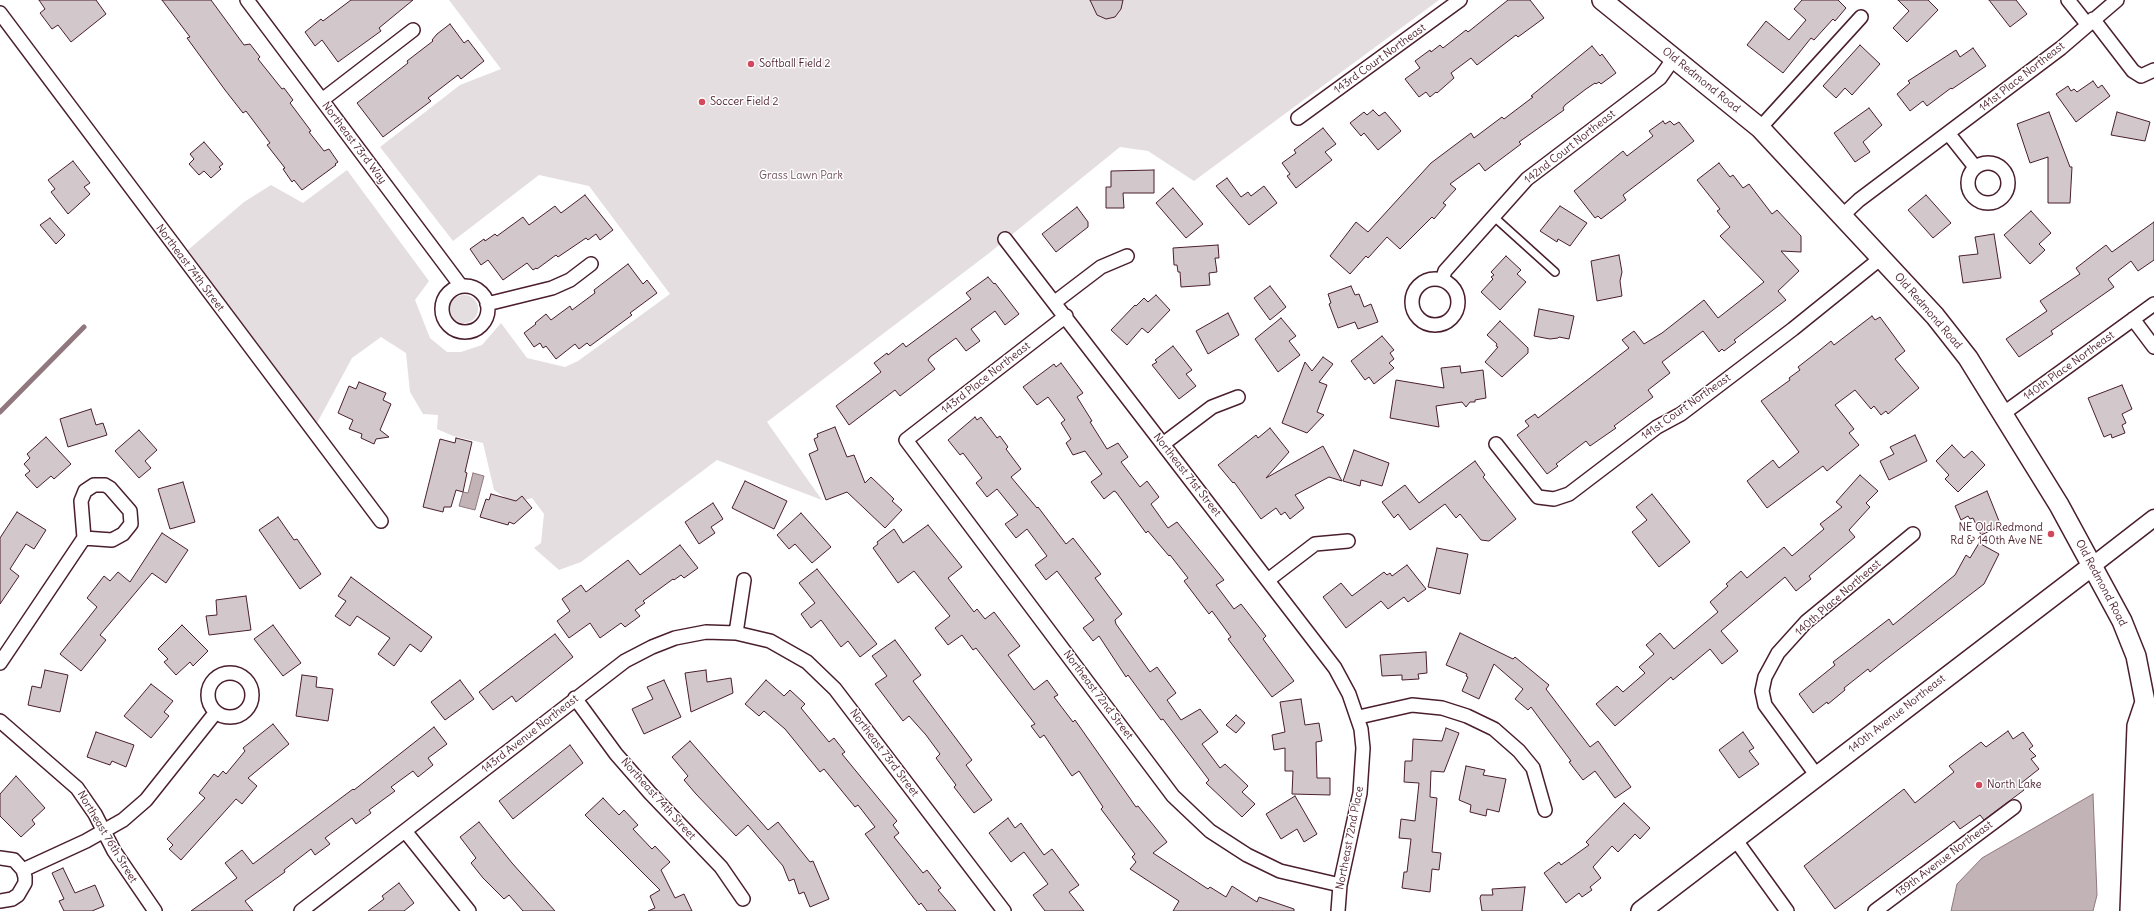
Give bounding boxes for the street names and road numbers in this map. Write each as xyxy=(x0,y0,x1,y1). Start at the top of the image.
street label: 143rd Court Northeast xyxy=(1332,21,1428,97)
street label: 141st Place Northeast xyxy=(1977,40,2067,114)
street label: Old Redmond Road xyxy=(1659,45,1743,115)
street label: Northeast 73rd Way xyxy=(319,100,389,186)
street label: 142nd Court Northeast xyxy=(1522,107,1618,187)
street label: Northeast 74th Street xyxy=(153,222,227,314)
street label: Old Redmond Road xyxy=(1891,270,1965,352)
street label: 140th Place Northeast xyxy=(2021,329,2117,403)
street label: 143rd Place Northeast xyxy=(939,339,1033,417)
street label: 141st Court Northeast xyxy=(1639,371,1733,443)
street label: Northeast 71st Street xyxy=(1150,431,1224,519)
street label: Old Redmond Road xyxy=(2073,537,2129,629)
street label: 140th Place Northeast xyxy=(1793,557,1883,639)
street label: Northeast 72nd Street xyxy=(1060,648,1136,742)
street label: 140th Avenue Northeast xyxy=(1846,672,1948,756)
street label: 143rd Avenue Northeast xyxy=(479,692,581,776)
street label: Northeast 73rd Street xyxy=(847,707,921,799)
street label: Northeast 74th Street xyxy=(618,755,698,843)
street label: Northeast 72nd Place xyxy=(1333,785,1367,891)
street label: Northeast 76th Street xyxy=(74,788,140,886)
street label: 139th Avenue Northeast xyxy=(1893,818,1995,900)

